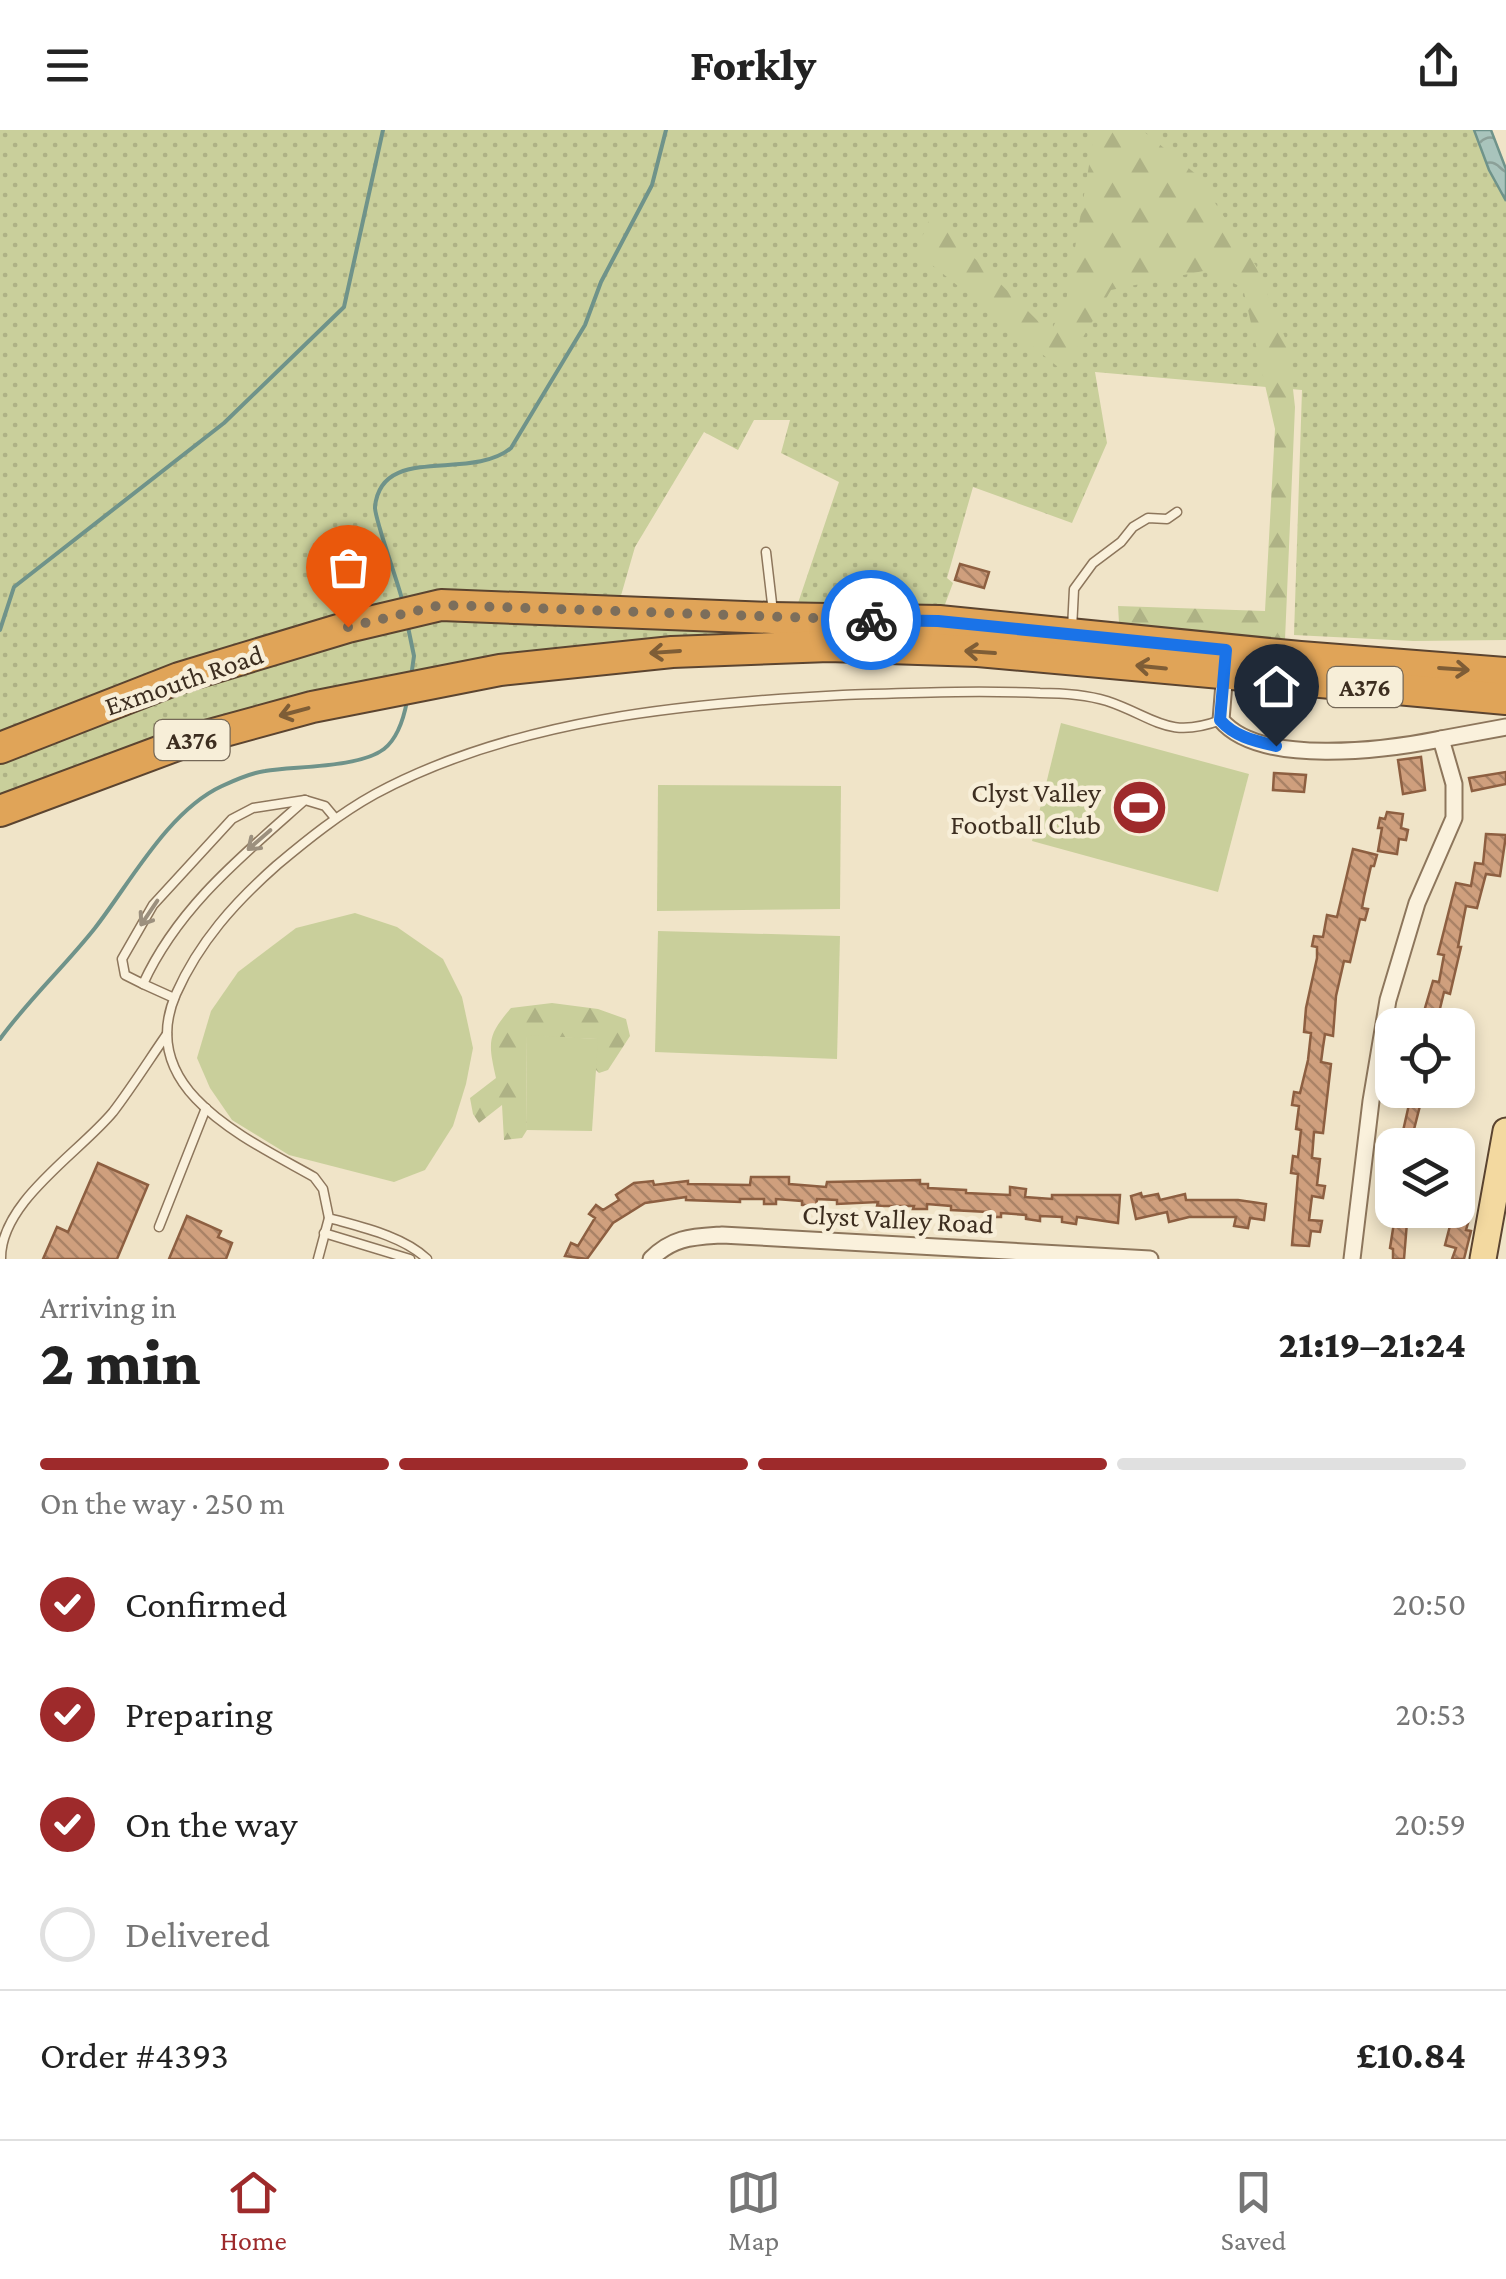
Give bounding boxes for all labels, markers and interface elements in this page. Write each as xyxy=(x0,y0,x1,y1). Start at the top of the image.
icon: menu xyxy=(40,38,95,93)
icon: share xyxy=(1411,38,1466,93)
text: Forkly xyxy=(690,40,816,90)
pin xyxy=(306,525,391,628)
icon: bag xyxy=(321,540,376,595)
courier xyxy=(821,570,921,670)
icon: bike xyxy=(844,593,899,648)
street label: Exmouth Road xyxy=(101,638,268,722)
one-way arrow xyxy=(965,642,997,661)
one-way arrow xyxy=(650,643,682,662)
pin xyxy=(1234,644,1319,747)
one-way arrow xyxy=(1136,657,1168,676)
icon: home xyxy=(1249,659,1304,714)
one-way arrow xyxy=(1437,660,1469,679)
road number: A376 xyxy=(1328,667,1402,707)
one-way arrow xyxy=(279,703,310,722)
road number: A376 xyxy=(154,720,230,760)
place label: Clyst Valley Football Club xyxy=(950,777,1102,840)
sports icon: Clyst Valley Football Club xyxy=(1110,778,1170,838)
one-way arrow xyxy=(247,829,272,852)
one-way arrow xyxy=(139,898,160,926)
map controls xyxy=(1375,1008,1475,1228)
button: locate xyxy=(1375,1008,1475,1108)
button: layers xyxy=(1375,1128,1475,1228)
street label: Clyst Valley Road xyxy=(801,1199,995,1240)
text: Arriving in xyxy=(40,1289,177,1325)
text: 21:19–21:24 xyxy=(1278,1323,1466,1365)
text: 2 min xyxy=(40,1326,201,1398)
text: On the way · 250 m xyxy=(40,1485,285,1521)
icon: check xyxy=(40,1577,95,1632)
text: Confirmed xyxy=(125,1583,288,1625)
text: 20:50 xyxy=(1392,1586,1466,1622)
icon: check xyxy=(40,1687,95,1742)
text: Preparing xyxy=(125,1693,273,1735)
text: 20:53 xyxy=(1396,1696,1466,1732)
icon: check xyxy=(40,1797,95,1852)
text: On the way xyxy=(125,1803,297,1845)
text: 20:59 xyxy=(1394,1806,1466,1842)
text: Delivered xyxy=(125,1913,270,1955)
text: Order #4393 xyxy=(40,2034,229,2076)
text: £10.84 xyxy=(1356,2034,1466,2076)
tab: Home xyxy=(220,2165,287,2256)
tab: Map xyxy=(726,2165,781,2256)
tab: Saved xyxy=(1221,2165,1286,2256)

